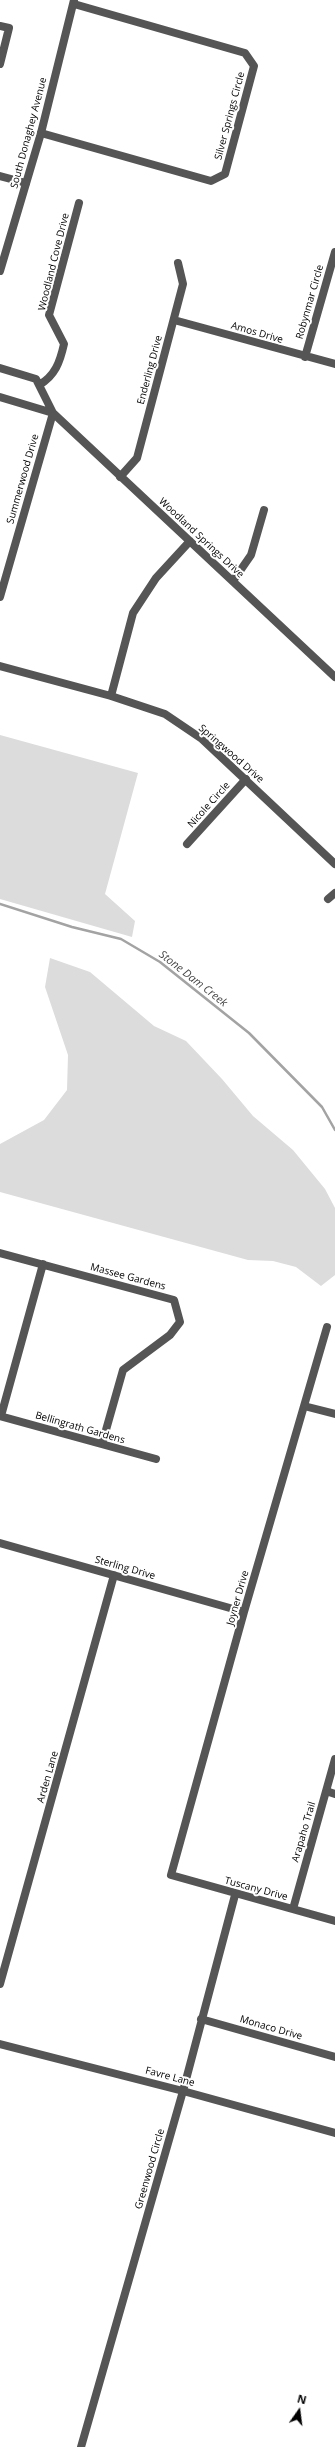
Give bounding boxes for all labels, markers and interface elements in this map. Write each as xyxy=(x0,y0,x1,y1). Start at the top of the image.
street label: Silver Springs Circle xyxy=(212,71,248,161)
street label: South Donaghey Avenue xyxy=(8,76,50,190)
street label: Woodland Cove Drive xyxy=(36,212,72,312)
street label: Robynmar Circle xyxy=(294,263,326,341)
street label: Amos Drive xyxy=(230,320,284,346)
street label: Enderling Drive xyxy=(135,334,165,406)
street label: Summerwood Drive xyxy=(4,433,42,525)
street label: Woodland Springs Drive xyxy=(156,495,246,581)
street label: Springwood Drive xyxy=(196,722,266,786)
street label: Nicole Circle xyxy=(185,780,233,830)
water label: Stone Dam Creek xyxy=(156,948,230,1010)
street label: Massee Gardens xyxy=(89,1261,167,1293)
street label: Bellingrath Gardens xyxy=(34,1409,126,1447)
street label: Sterling Drive xyxy=(93,1554,157,1582)
street label: Joyner Drive xyxy=(224,1569,252,1627)
street label: Arden Lane xyxy=(35,1750,61,1804)
street label: Arapaho Trail xyxy=(290,1800,318,1864)
street label: Tuscany Drive xyxy=(223,1875,289,1903)
street label: Monaco Drive xyxy=(238,2013,304,2043)
street label: Favre Lane xyxy=(144,2065,196,2089)
street label: Greenwood Circle xyxy=(133,2127,167,2211)
north arrow xyxy=(279,2391,319,2431)
text: N xyxy=(296,2391,308,2407)

